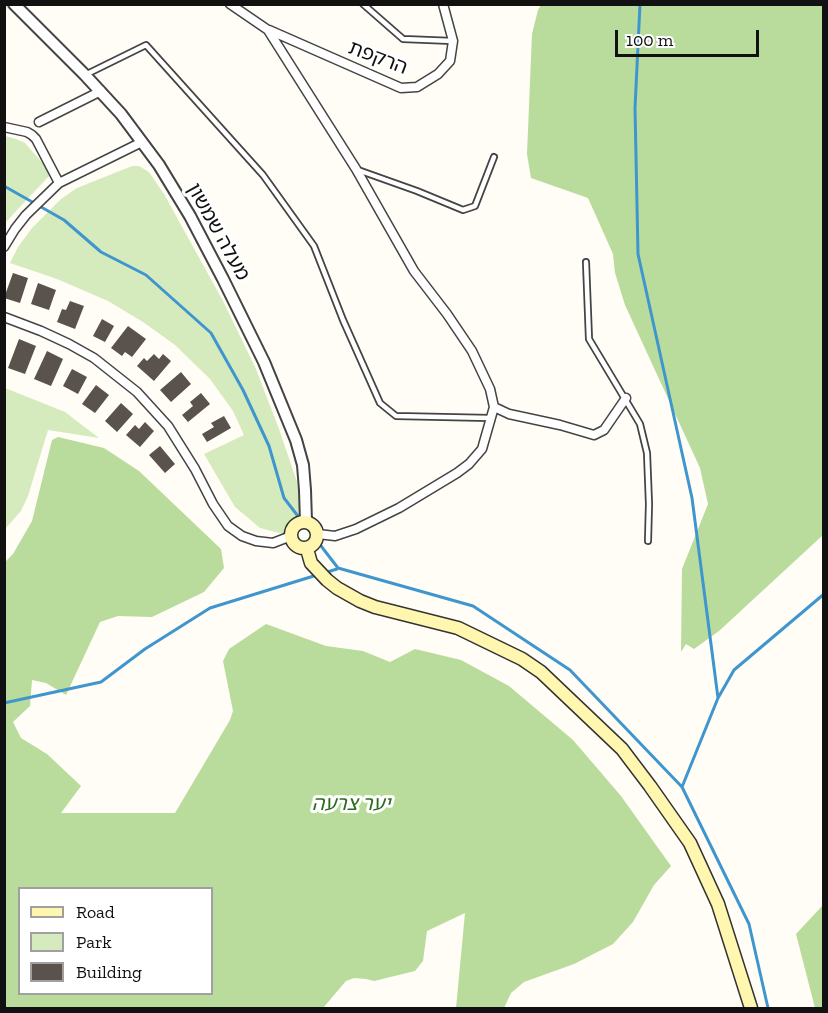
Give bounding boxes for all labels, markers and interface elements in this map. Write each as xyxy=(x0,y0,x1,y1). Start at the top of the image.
scale bar xyxy=(618,18,762,56)
text: 100 m xyxy=(626,29,673,51)
street label: הרקפת xyxy=(345,36,411,80)
street label: מעלה שמשון xyxy=(181,179,255,285)
park label: יער צרעה xyxy=(312,792,390,816)
legend xyxy=(18,887,213,995)
text: Road xyxy=(76,901,115,923)
text: Park xyxy=(76,931,112,953)
text: Building xyxy=(76,961,142,983)

